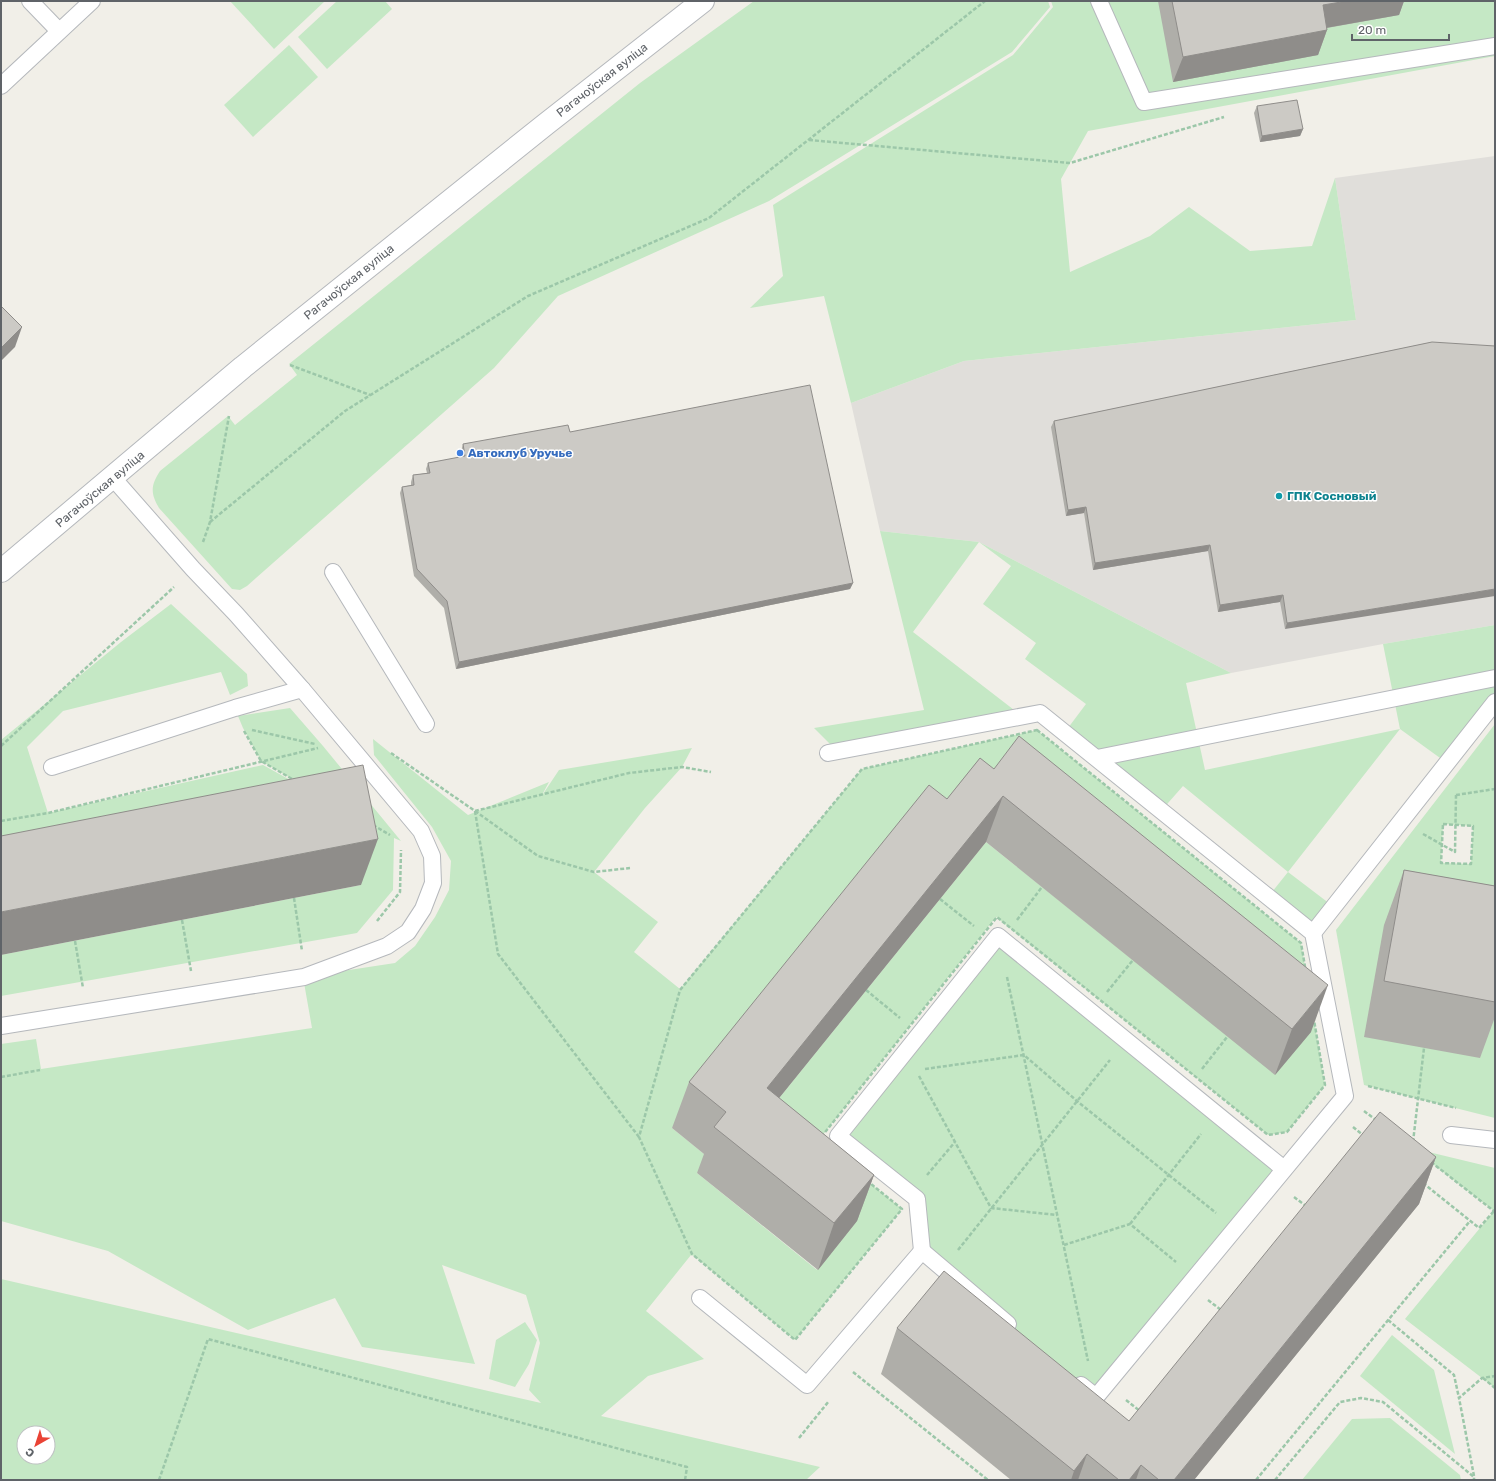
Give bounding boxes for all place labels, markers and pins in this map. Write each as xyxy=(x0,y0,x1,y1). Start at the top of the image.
place label: Автоклуб Уручье xyxy=(468,446,572,460)
marker: Автоклуб Уручье xyxy=(455,448,465,458)
place label: ГПК Сосновый xyxy=(1287,489,1377,503)
marker: ГПК Сосновый xyxy=(1274,491,1284,501)

